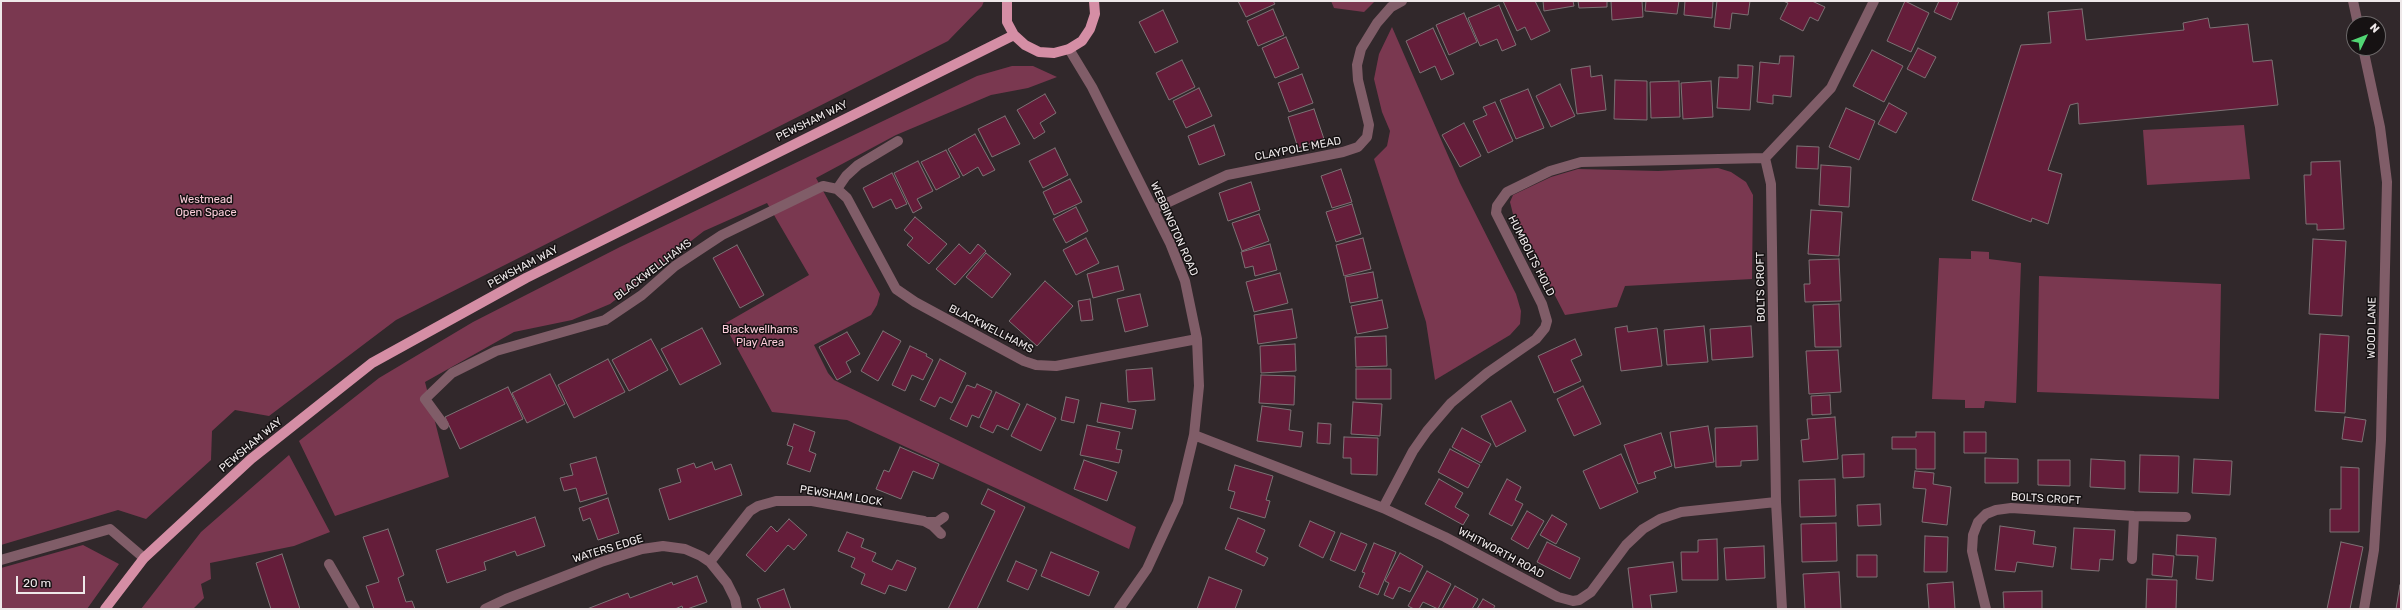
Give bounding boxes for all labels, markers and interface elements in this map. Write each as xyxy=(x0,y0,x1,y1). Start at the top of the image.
north arrow xyxy=(2346,16,2386,56)
text: N xyxy=(2367,21,2382,35)
street label: PEWSHAM WAY xyxy=(774,98,850,144)
street label: CLAYPOLE MEAD xyxy=(1254,134,1342,164)
street label: WEBBINGTON ROAD xyxy=(1147,180,1201,278)
park label: Westmead Open Space xyxy=(175,193,237,219)
street label: HUMBOLTS HOLD xyxy=(1505,213,1557,299)
street label: BLACKWELLHAMS xyxy=(612,237,694,303)
street label: PEWSHAM WAY xyxy=(485,243,561,291)
street label: BOLTS CROFT xyxy=(1754,252,1768,322)
street label: WOOD LANE xyxy=(2365,297,2379,359)
street label: BLACKWELLHAMS xyxy=(946,302,1036,356)
park label: Blackwellhams Play Area xyxy=(722,323,798,349)
street label: PEWSHAM WAY xyxy=(217,415,285,475)
street label: PEWSHAM LOCK xyxy=(799,483,883,509)
street label: BOLTS CROFT xyxy=(2011,491,2081,507)
street label: WHITWORTH ROAD xyxy=(1456,525,1546,581)
street label: WATERS EDGE xyxy=(571,532,645,566)
scale bar xyxy=(18,568,87,594)
text: 20 m xyxy=(23,576,51,590)

